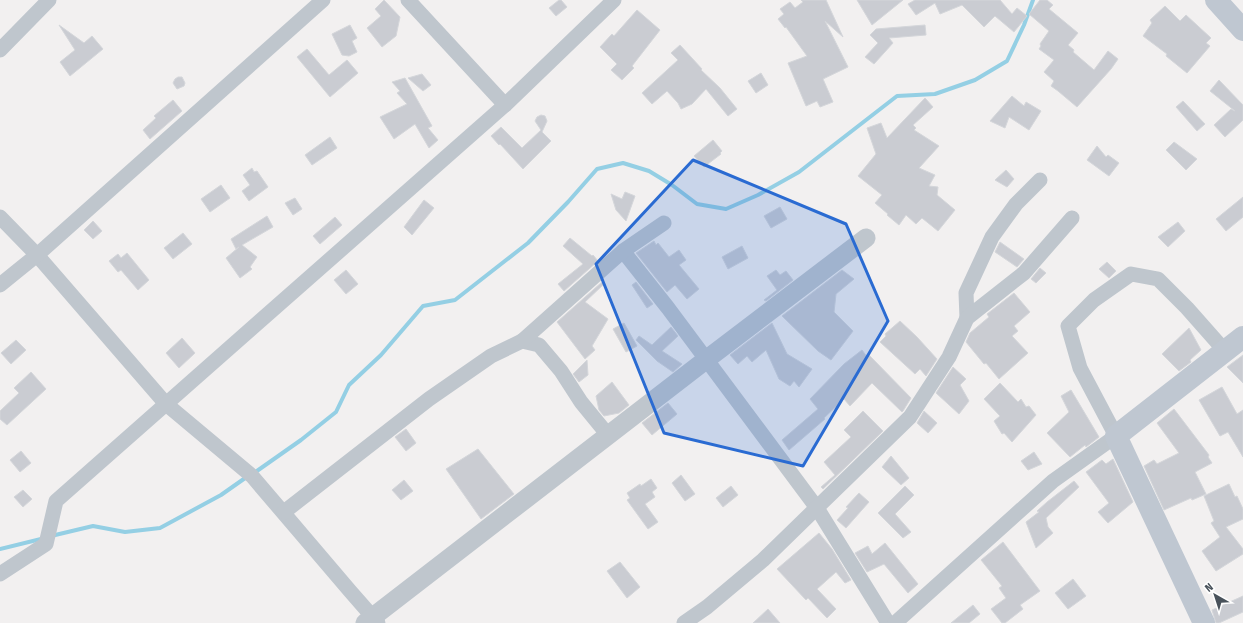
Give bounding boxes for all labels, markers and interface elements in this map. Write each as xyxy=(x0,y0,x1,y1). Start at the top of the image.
north arrow xyxy=(1195,575,1235,615)
text: N xyxy=(1202,580,1216,595)

